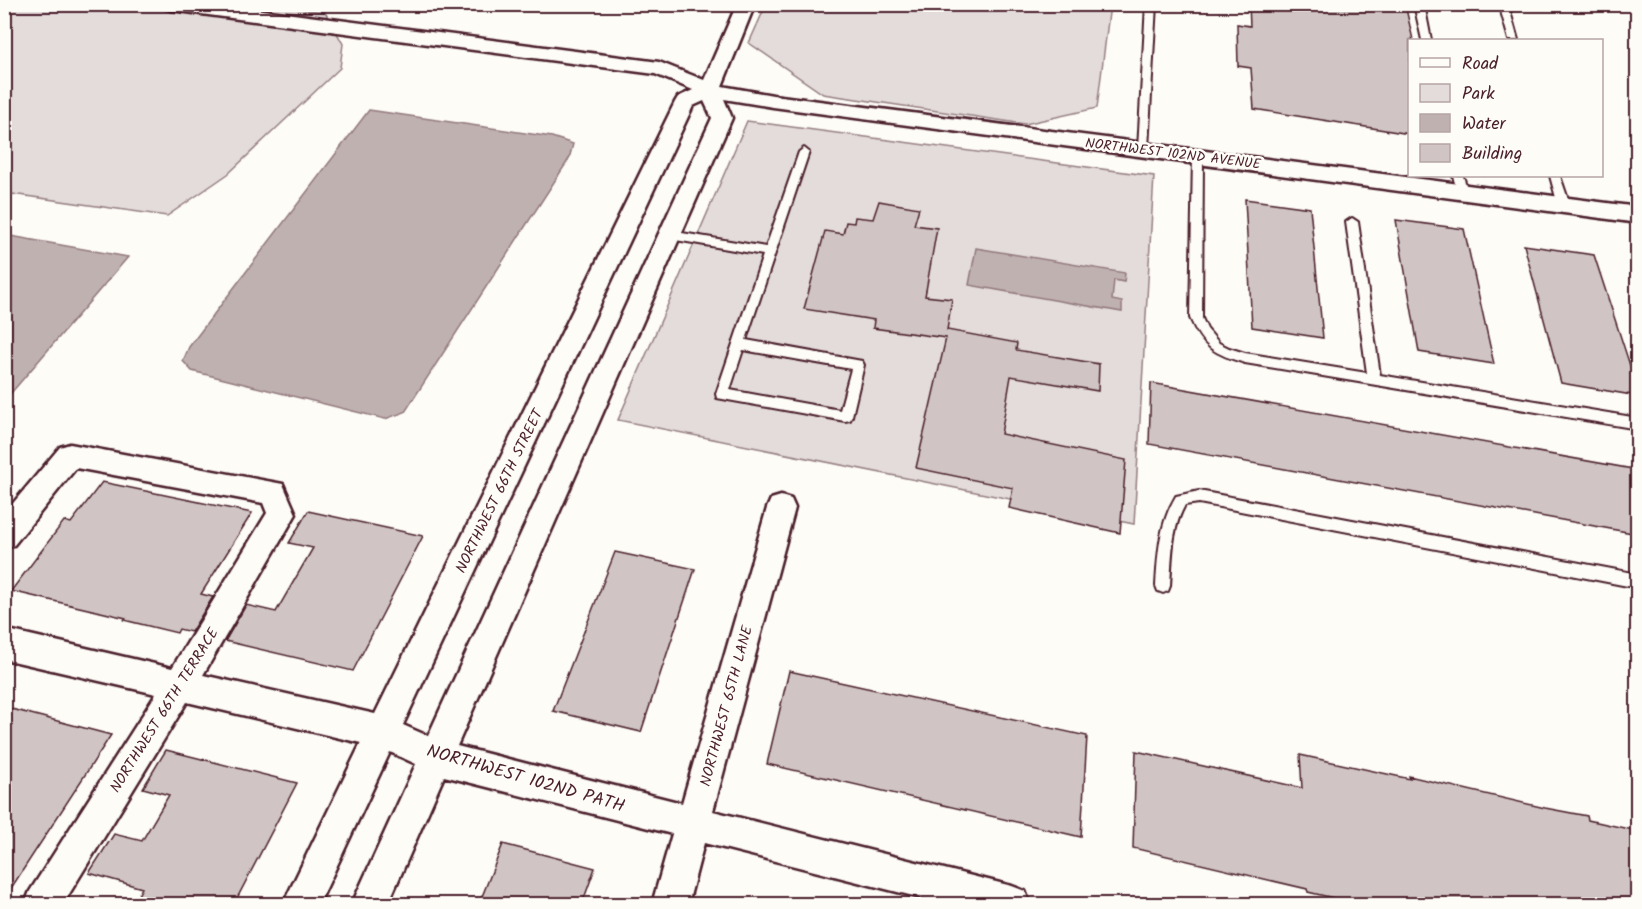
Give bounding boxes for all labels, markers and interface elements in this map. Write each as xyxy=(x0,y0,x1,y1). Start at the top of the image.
legend xyxy=(1408,39,1603,177)
text: Road xyxy=(1462,50,1499,79)
text: Park xyxy=(1462,80,1495,109)
text: Water xyxy=(1462,110,1507,139)
street label: NORTHWEST 102ND AVENUE xyxy=(1084,132,1263,176)
text: Building xyxy=(1462,140,1522,169)
street label: NORTHWEST 66TH STREET xyxy=(450,404,551,577)
street label: NORTHWEST 66TH TERRACE xyxy=(104,622,226,798)
street label: NORTHWEST 65TH LANE xyxy=(694,622,760,789)
street label: NORTHWEST 102ND PATH xyxy=(423,737,628,822)

